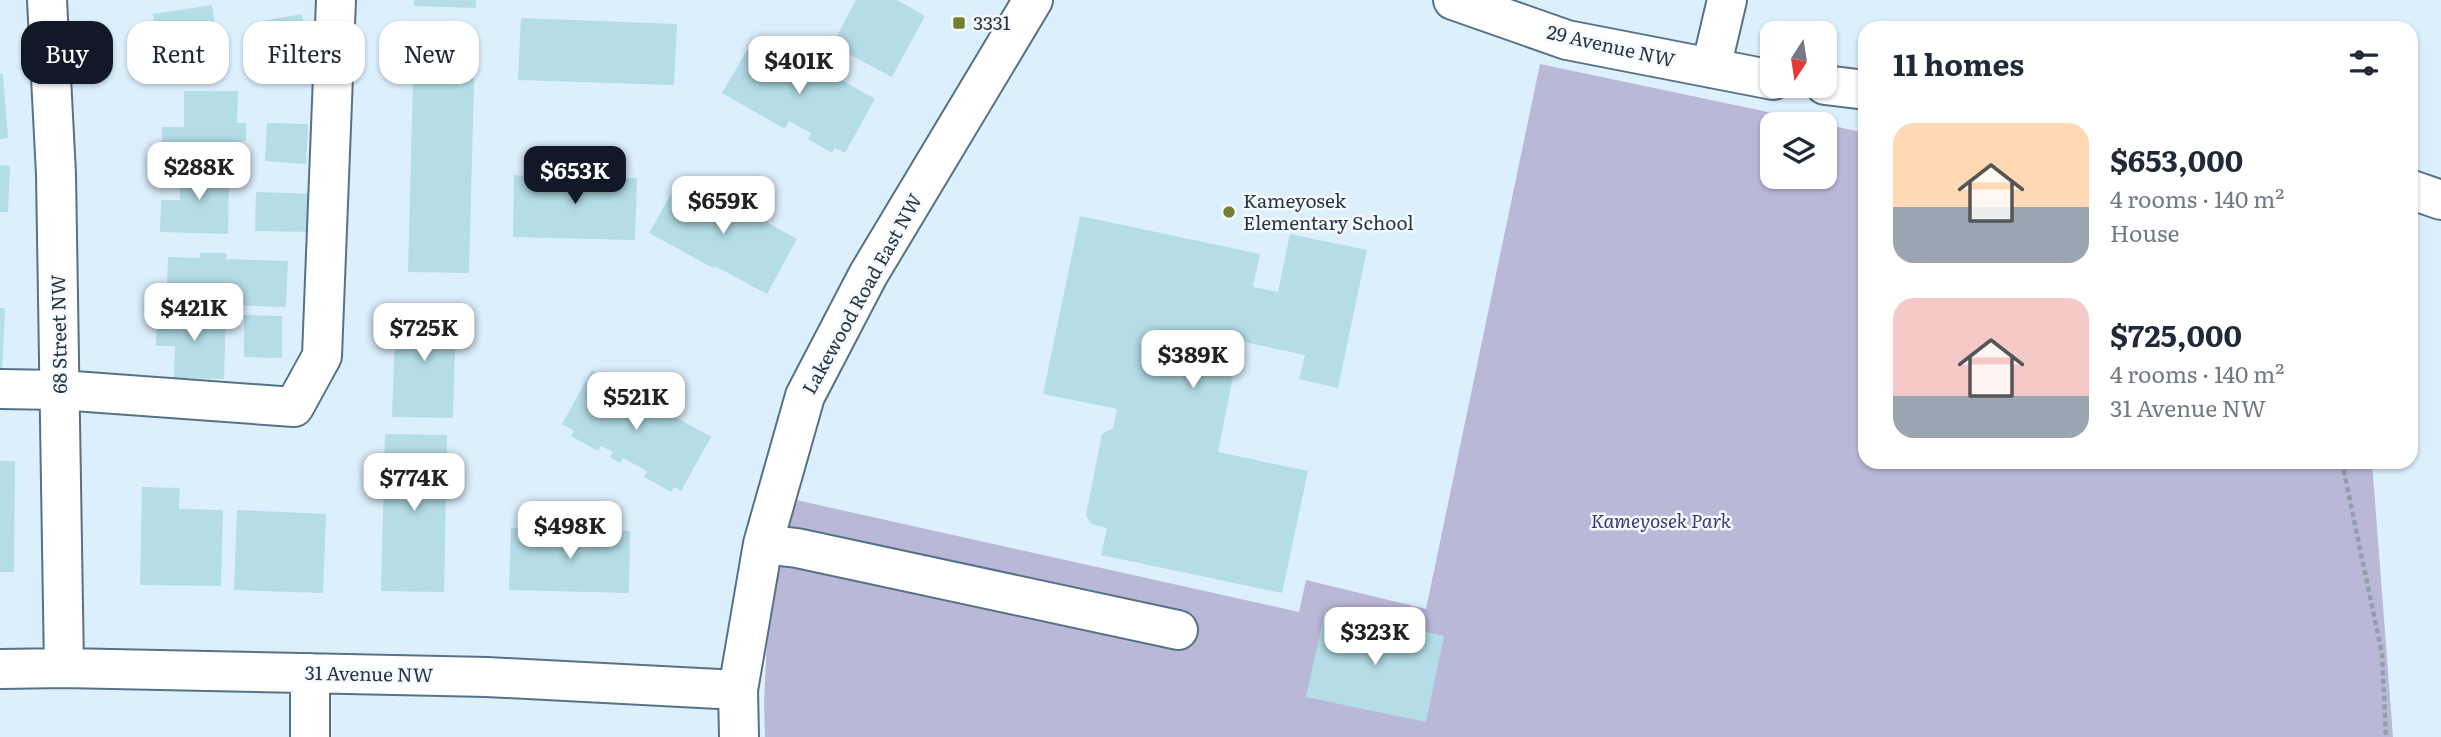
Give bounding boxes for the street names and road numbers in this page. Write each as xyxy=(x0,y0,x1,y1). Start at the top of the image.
street label: 29 Avenue NW xyxy=(1544,17,1678,73)
street label: Lakewood Road East NW xyxy=(794,188,928,399)
street label: 68 Street NW xyxy=(43,274,73,394)
street label: 31 Avenue NW xyxy=(304,658,434,688)

